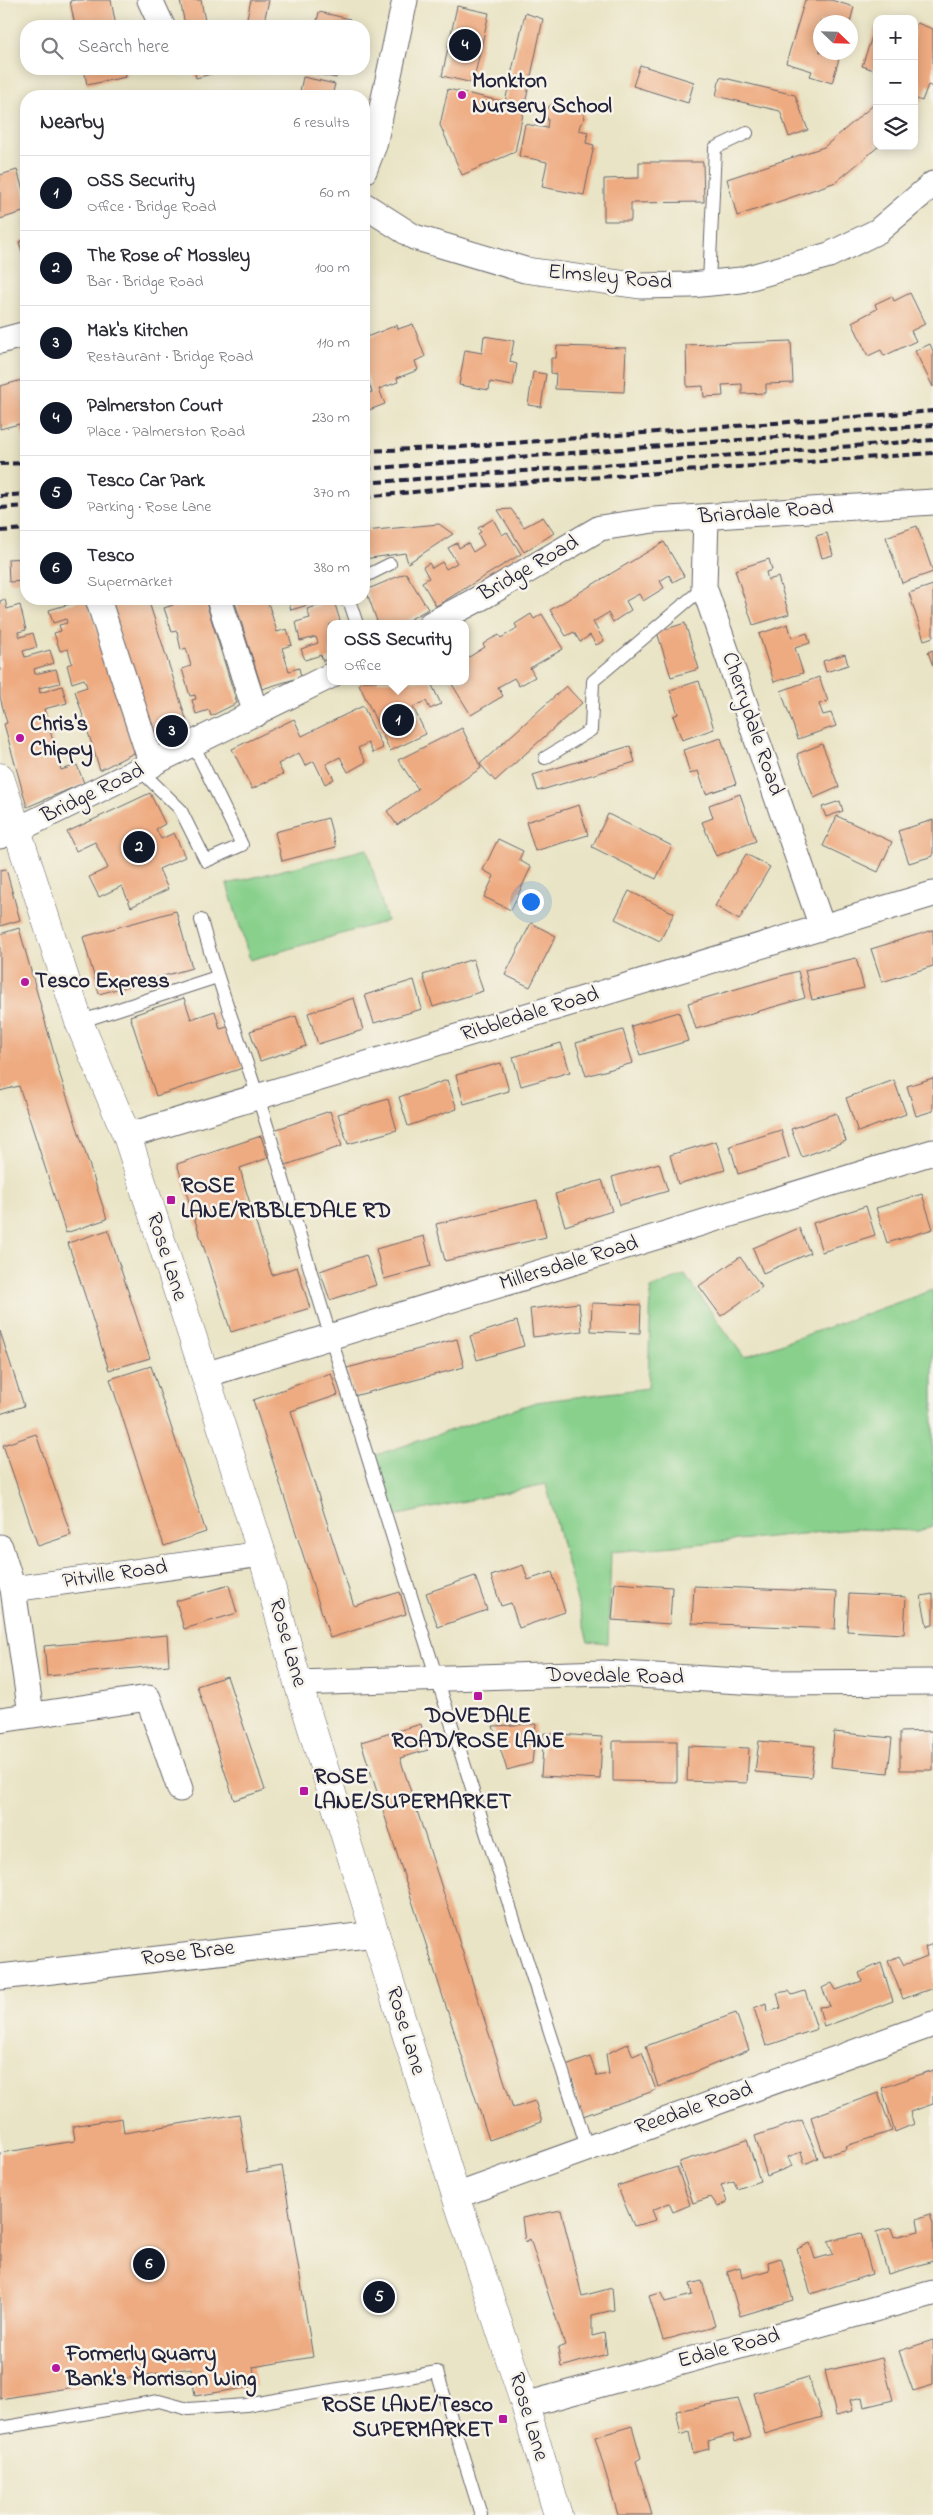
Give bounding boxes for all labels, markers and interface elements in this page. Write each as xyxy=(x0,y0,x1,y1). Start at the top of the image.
north arrow xyxy=(813,15,858,60)
map controls xyxy=(873,15,918,150)
button: + xyxy=(873,15,918,60)
search box xyxy=(20,20,370,75)
pin: 4 xyxy=(449,26,481,64)
icon: search xyxy=(38,34,66,62)
text: Search here xyxy=(78,34,169,61)
button: − xyxy=(873,60,918,105)
place label: Monkton Nursery School xyxy=(472,66,612,124)
marker: Monkton Nursery School xyxy=(456,89,468,101)
button: layers xyxy=(873,105,918,150)
text: Nearby xyxy=(40,108,104,138)
text: 6 results xyxy=(293,111,350,135)
text: OSS Security xyxy=(87,168,195,195)
text: 1 xyxy=(53,181,59,205)
text: 60 m xyxy=(320,181,350,205)
text: Office · Bridge Road xyxy=(87,195,216,219)
text: The Rose of Mossley xyxy=(87,243,250,270)
text: 2 xyxy=(52,256,60,280)
text: 100 m xyxy=(315,256,350,280)
street label: Elmsley Road xyxy=(547,257,673,300)
text: Bar · Bridge Road xyxy=(87,270,204,294)
text: Mak's Kitchen xyxy=(87,318,188,345)
text: 3 xyxy=(53,331,59,355)
text: 110 m xyxy=(316,331,350,355)
text: Restaurant · Bridge Road xyxy=(87,345,253,369)
text: Palmerston Court xyxy=(87,393,223,420)
text: 4 xyxy=(53,406,59,430)
text: 230 m xyxy=(312,406,350,430)
text: Place · Palmerston Road xyxy=(87,420,245,444)
text: Tesco Car Park xyxy=(87,468,205,495)
text: 5 xyxy=(51,481,61,505)
text: 370 m xyxy=(313,481,350,505)
street label: Briardale Road xyxy=(696,492,835,534)
text: Parking · Rose Lane xyxy=(87,495,211,519)
street label: Bridge Road xyxy=(472,527,586,612)
text: Tesco xyxy=(87,543,134,570)
text: 6 xyxy=(52,556,60,580)
text: 380 m xyxy=(314,556,350,580)
text: Supermarket xyxy=(87,570,173,594)
popup xyxy=(327,620,469,685)
text: OSS Security xyxy=(344,627,452,654)
street label: Cherrydale Road xyxy=(711,648,792,800)
text: Office xyxy=(344,654,381,678)
pin: 1 xyxy=(382,701,414,739)
place label: Chris's Chippy xyxy=(30,709,93,767)
pin: 3 xyxy=(156,712,188,750)
marker: Chris's Chippy xyxy=(14,732,26,744)
street label: Bridge Road xyxy=(35,755,150,834)
pin: 2 xyxy=(123,828,155,866)
your location xyxy=(518,889,544,915)
place label: Tesco Express xyxy=(35,966,170,998)
marker: Tesco Express xyxy=(19,976,31,988)
street label: Ribbledale Road xyxy=(457,979,603,1051)
place label: ROSE LANE/RIBBLEDALE RD xyxy=(181,1171,391,1228)
marker: ROSE LANE/RIBBLEDALE RD xyxy=(165,1194,177,1206)
street label: Rose Lane xyxy=(137,1209,195,1305)
street label: Millersdale Road xyxy=(496,1228,642,1300)
street label: Pitville Road xyxy=(60,1552,170,1598)
street label: Rose Lane xyxy=(259,1595,315,1691)
street label: Dovedale Road xyxy=(545,1660,684,1694)
marker: DOVEDALE ROAD/ROSE LANE xyxy=(472,1690,484,1702)
place label: DOVEDALE ROAD/ROSE LANE xyxy=(391,1701,565,1758)
place label: ROSE LANE/SUPERMARKET xyxy=(314,1762,512,1819)
marker: ROSE LANE/SUPERMARKET xyxy=(298,1785,310,1797)
street label: Rose Brae xyxy=(140,1932,237,1976)
street label: Rose Lane xyxy=(376,1983,434,2079)
street label: Reedale Road xyxy=(631,2074,757,2144)
pin: 6 xyxy=(133,2245,165,2283)
pin: 5 xyxy=(363,2278,395,2316)
street label: Edale Road xyxy=(674,2320,784,2378)
place label: Formerly Quarry Bank's Morrison Wing xyxy=(65,2339,256,2397)
marker: Formerly Quarry Bank's Morrison Wing xyxy=(50,2362,62,2374)
street label: Rose Lane xyxy=(499,2369,557,2465)
place label: ROSE LANE/Tesco SUPERMARKET xyxy=(322,2390,493,2447)
marker: ROSE LANE/Tesco SUPERMARKET xyxy=(497,2413,509,2425)

